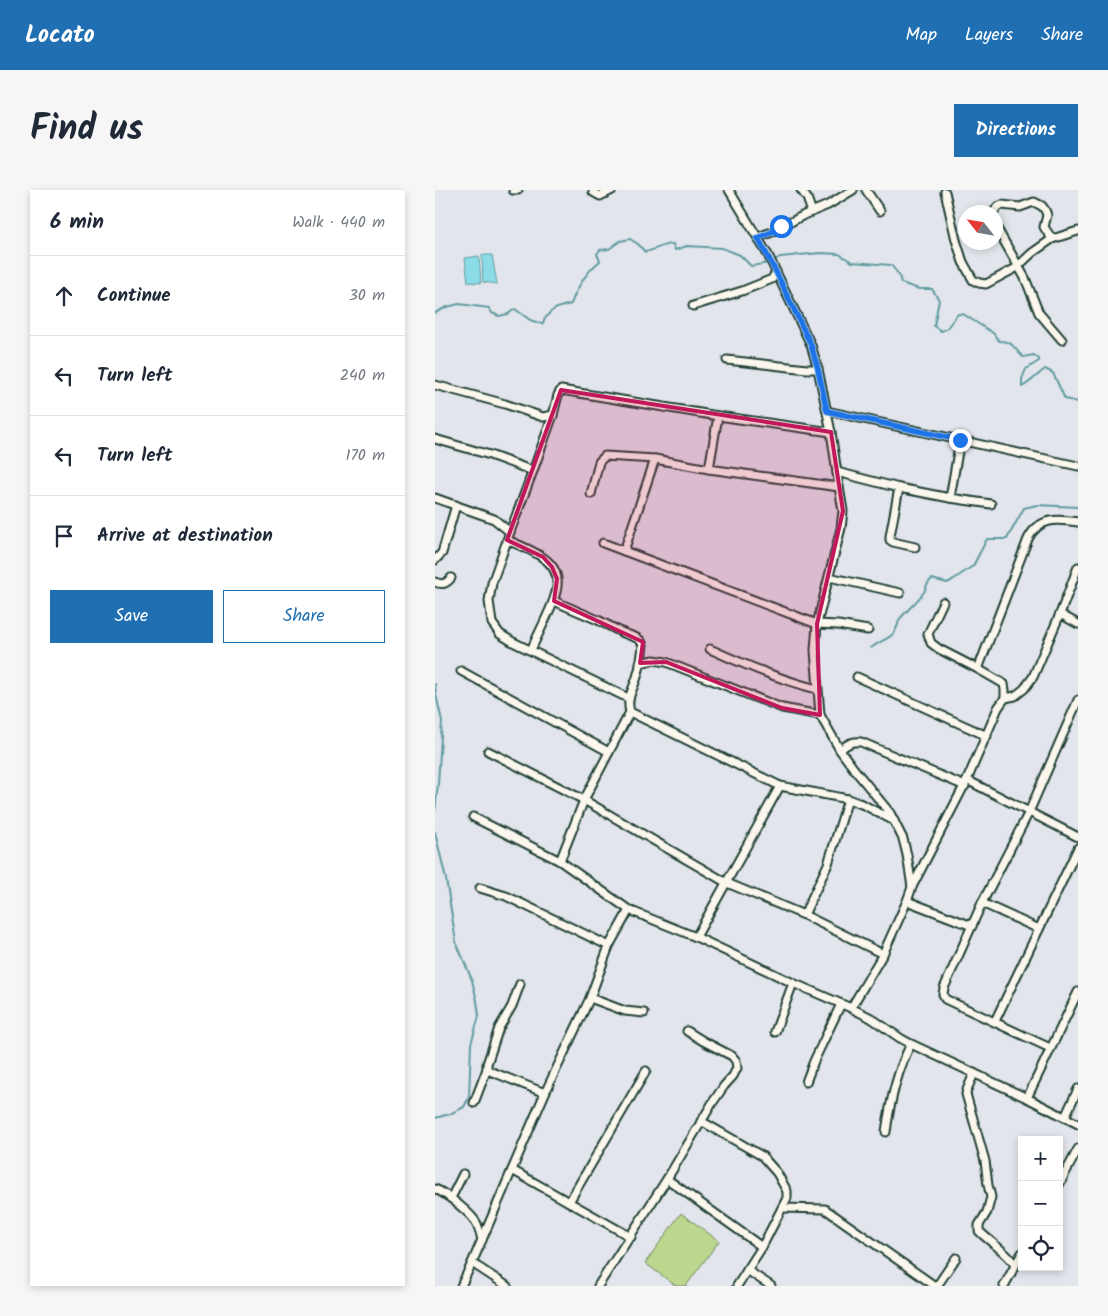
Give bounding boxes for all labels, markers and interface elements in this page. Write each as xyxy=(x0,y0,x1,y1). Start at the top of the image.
text: Locato xyxy=(25,16,95,55)
text: Map xyxy=(906,21,937,50)
text: Layers xyxy=(965,21,1013,50)
text: Share xyxy=(1041,21,1083,50)
text: Find us xyxy=(30,102,143,158)
button: Directions xyxy=(954,104,1078,157)
north arrow xyxy=(958,205,1003,250)
text: 6 min xyxy=(50,206,104,239)
text: Walk · 440 m xyxy=(292,210,385,235)
route start xyxy=(770,215,793,238)
text: Continue xyxy=(97,281,170,311)
icon: ahead xyxy=(50,282,78,310)
text: 30 m xyxy=(349,283,385,308)
text: Turn left xyxy=(97,361,172,391)
icon: left xyxy=(50,362,78,390)
text: 240 m xyxy=(340,363,385,388)
route end xyxy=(949,429,972,452)
text: Turn left xyxy=(97,441,172,471)
icon: left xyxy=(50,442,78,470)
text: 170 m xyxy=(345,443,385,468)
text: Arrive at destination xyxy=(97,521,273,551)
icon: arrive xyxy=(50,522,78,550)
button: Save xyxy=(50,590,213,643)
button: Share xyxy=(223,590,385,643)
map controls xyxy=(1018,1136,1063,1271)
button: + xyxy=(1018,1136,1063,1181)
button: − xyxy=(1018,1181,1063,1226)
button: locate xyxy=(1018,1226,1063,1271)

